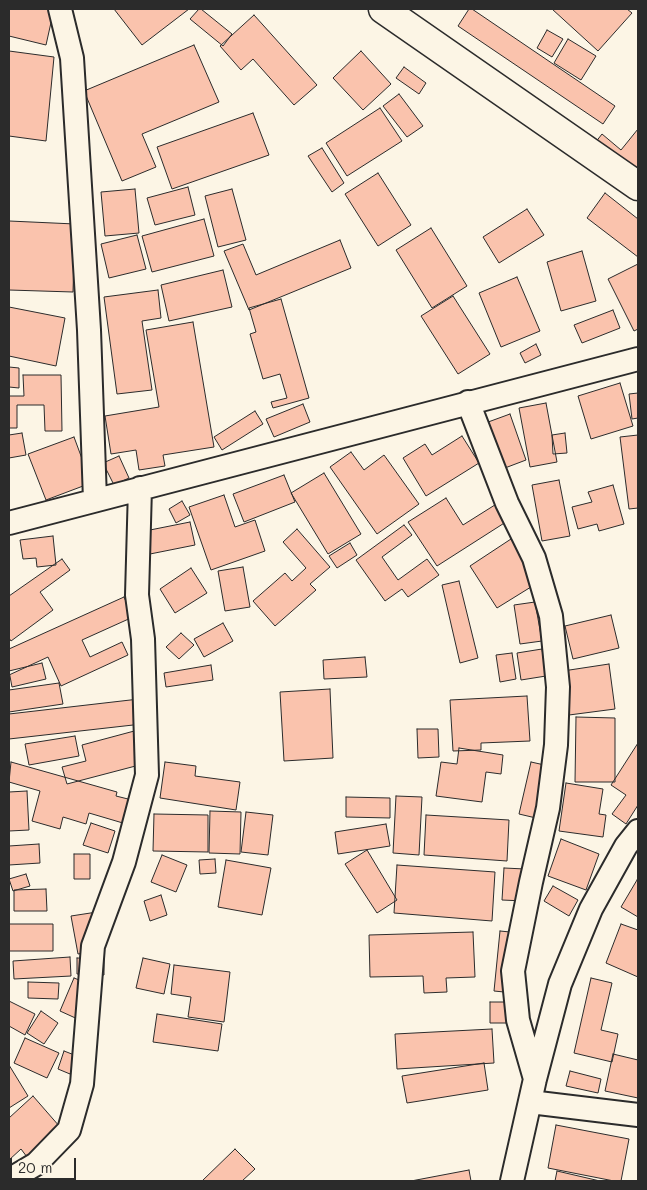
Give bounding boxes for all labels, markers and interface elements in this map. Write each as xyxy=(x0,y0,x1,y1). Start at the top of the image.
scale bar xyxy=(12,1148,79,1180)
text: 20 m xyxy=(18,1157,52,1177)

